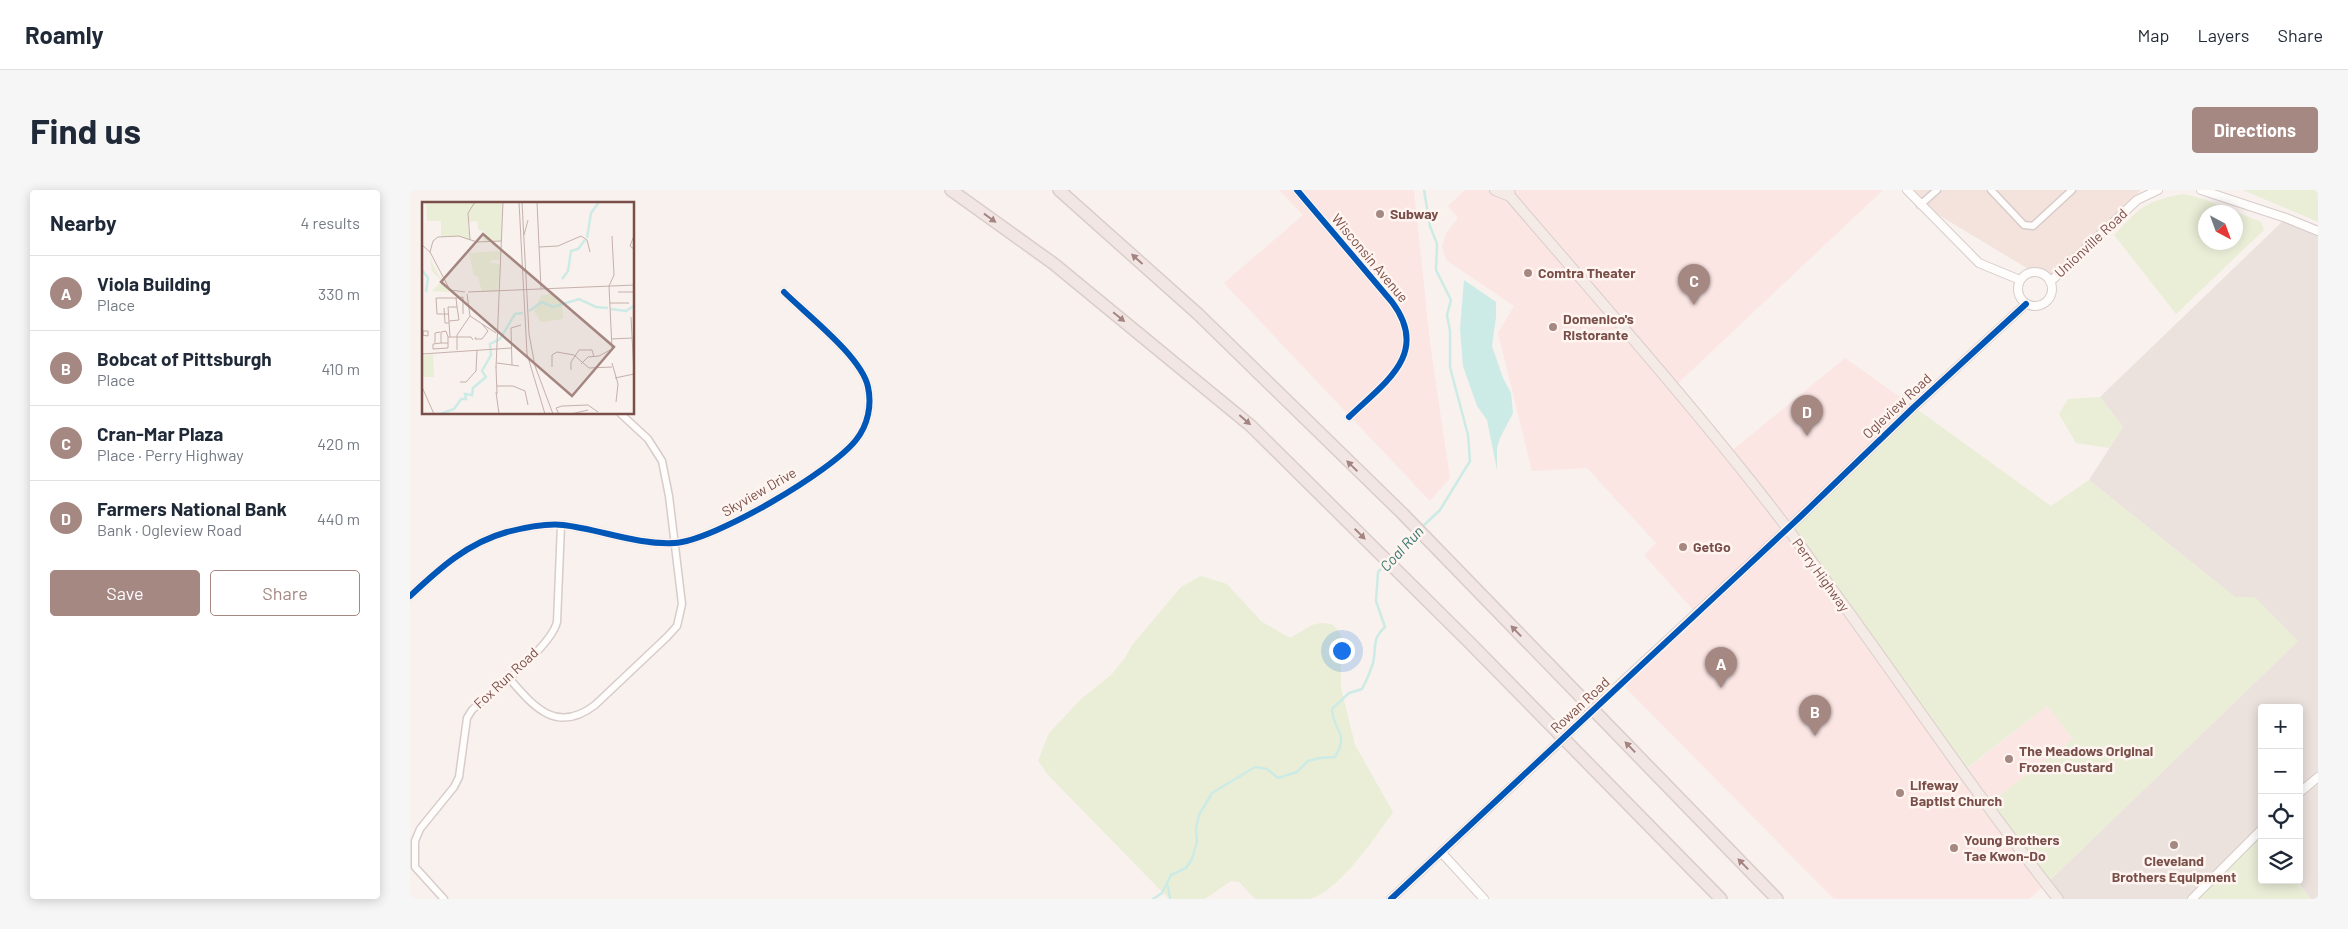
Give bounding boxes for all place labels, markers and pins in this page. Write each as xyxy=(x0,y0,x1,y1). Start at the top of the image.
place label: Subway xyxy=(1390,205,1438,222)
marker: Subway xyxy=(1374,208,1386,220)
place label: Comtra Theater xyxy=(1538,264,1636,281)
pin: C xyxy=(1678,264,1710,305)
marker: Comtra Theater xyxy=(1522,267,1534,279)
place label: Domenico's Ristorante xyxy=(1563,310,1634,343)
marker: Domenico's Ristorante xyxy=(1547,321,1559,333)
pin: D xyxy=(1791,395,1823,436)
place label: GetGo xyxy=(1693,538,1731,555)
marker: GetGo xyxy=(1677,541,1689,553)
pin: A xyxy=(1705,647,1737,688)
pin: B xyxy=(1799,695,1831,736)
place label: The Meadows Original Frozen Custard xyxy=(2019,742,2153,775)
marker: The Meadows Original Frozen Custard xyxy=(2003,753,2015,765)
place label: Lifeway Baptist Church xyxy=(1910,776,2002,809)
marker: Lifeway Baptist Church xyxy=(1894,787,1906,799)
place label: Young Brothers Tae Kwon-Do xyxy=(1964,831,2060,864)
marker: Cleveland Brothers Equipment xyxy=(2168,839,2180,851)
marker: Young Brothers Tae Kwon-Do xyxy=(1948,842,1960,854)
place label: Cleveland Brothers Equipment xyxy=(2112,852,2236,885)

